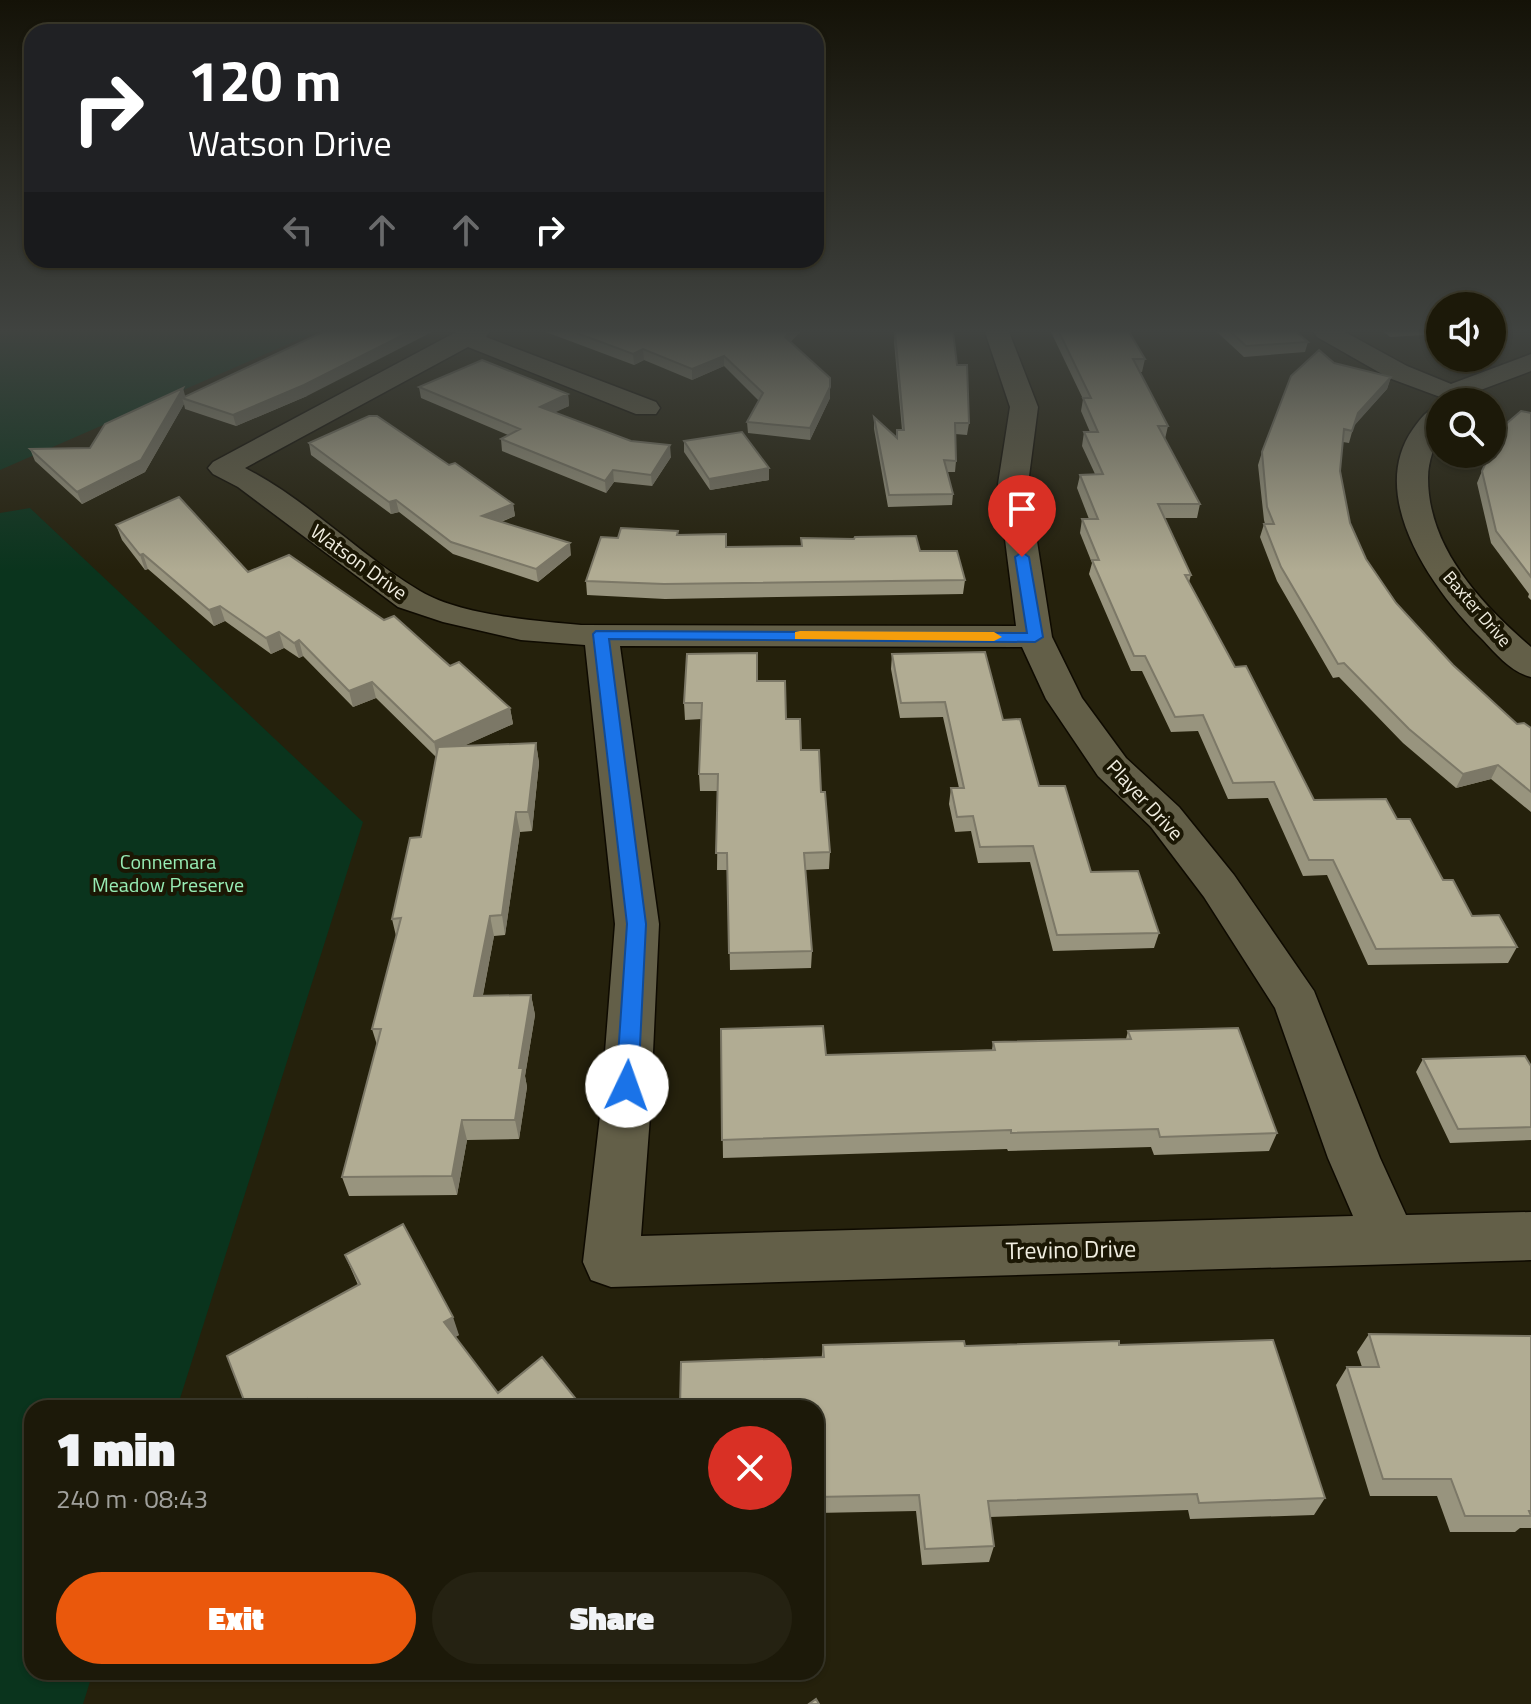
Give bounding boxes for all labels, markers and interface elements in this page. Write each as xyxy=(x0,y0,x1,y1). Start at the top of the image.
text: 120 m xyxy=(188,38,341,123)
icon: right xyxy=(56,56,160,160)
text: Watson Drive xyxy=(188,115,392,170)
icon: left xyxy=(276,208,320,252)
icon: ahead xyxy=(360,208,404,252)
icon: ahead xyxy=(444,208,488,252)
icon: right xyxy=(528,208,572,252)
map controls xyxy=(1426,292,1506,468)
button: sound xyxy=(1426,292,1506,372)
button: search xyxy=(1426,388,1506,468)
pin xyxy=(988,475,1056,557)
icon: arrive xyxy=(1000,487,1044,531)
street label: Watson Drive xyxy=(304,516,414,607)
street label: Baxter Drive xyxy=(1437,565,1518,653)
street label: Player Drive xyxy=(1100,752,1191,847)
park label: Connemara Meadow Preserve xyxy=(92,846,244,900)
position arrow xyxy=(585,1044,669,1128)
street label: Trevino Drive xyxy=(1005,1230,1137,1268)
text: 1 min xyxy=(56,1412,175,1485)
button: close xyxy=(708,1426,792,1510)
text: 240 m · 08:43 xyxy=(56,1479,208,1518)
button: Exit xyxy=(56,1572,416,1664)
button: Share xyxy=(432,1572,792,1664)

